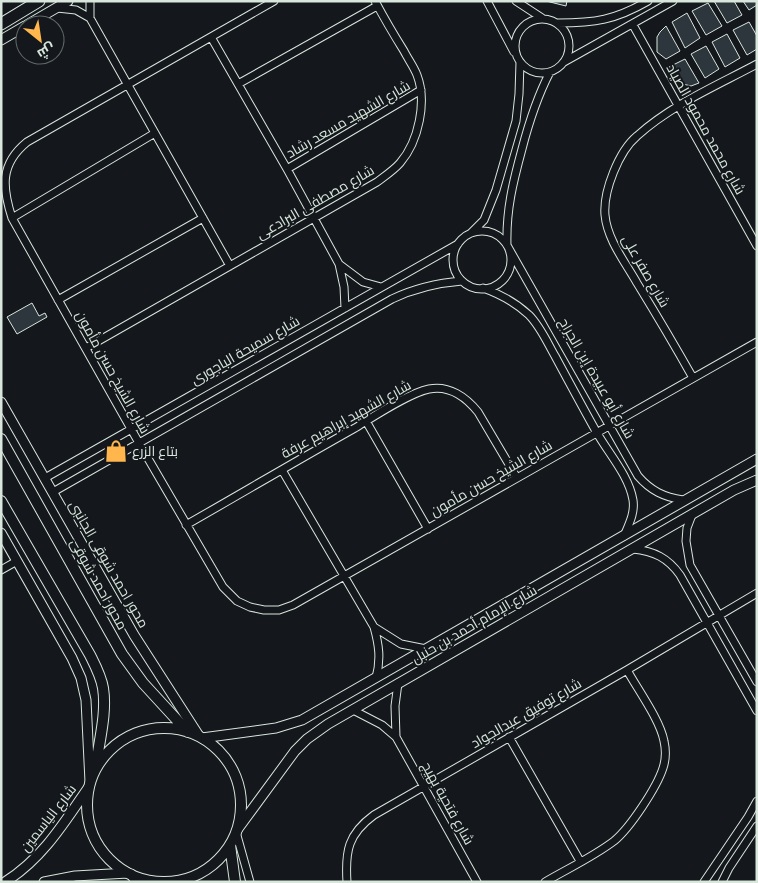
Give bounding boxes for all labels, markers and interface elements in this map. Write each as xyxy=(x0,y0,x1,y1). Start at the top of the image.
north arrow xyxy=(15,15,65,65)
text: ش xyxy=(34,38,60,65)
street label: شارع محمد محمود الصياد xyxy=(662,59,751,198)
street label: شارع الشهيد مسعد رشاد xyxy=(282,74,414,163)
street label: شارع مصطفى البرادعى xyxy=(252,159,378,244)
street label: شارع صفر على xyxy=(617,230,676,311)
street label: شارع الشيخ حسن مأمون xyxy=(71,306,156,437)
street label: شارع سميحة الباجورى xyxy=(186,310,303,389)
street label: شارع أبو عبيدة إبن الجراح xyxy=(554,313,641,442)
street label: شارع الشهيد إبراهيم عرفة xyxy=(277,374,415,463)
street label: شارع الشيخ حسن مأمون xyxy=(426,434,556,521)
shop icon: بتاع الزرع xyxy=(103,438,129,464)
place label: بتاع الزرع xyxy=(132,440,178,461)
street label: محور احمد شوقى الجانبى xyxy=(66,497,152,631)
street label: محور احمد شوقى xyxy=(67,535,131,633)
street label: شارع الإمام أحمد بن حنبل xyxy=(407,579,540,668)
street label: شارع توفيق عبدالجواد xyxy=(466,672,585,753)
street label: شارع فتحية بهيج xyxy=(417,757,480,848)
street label: شارع الياسمين xyxy=(14,779,81,856)

